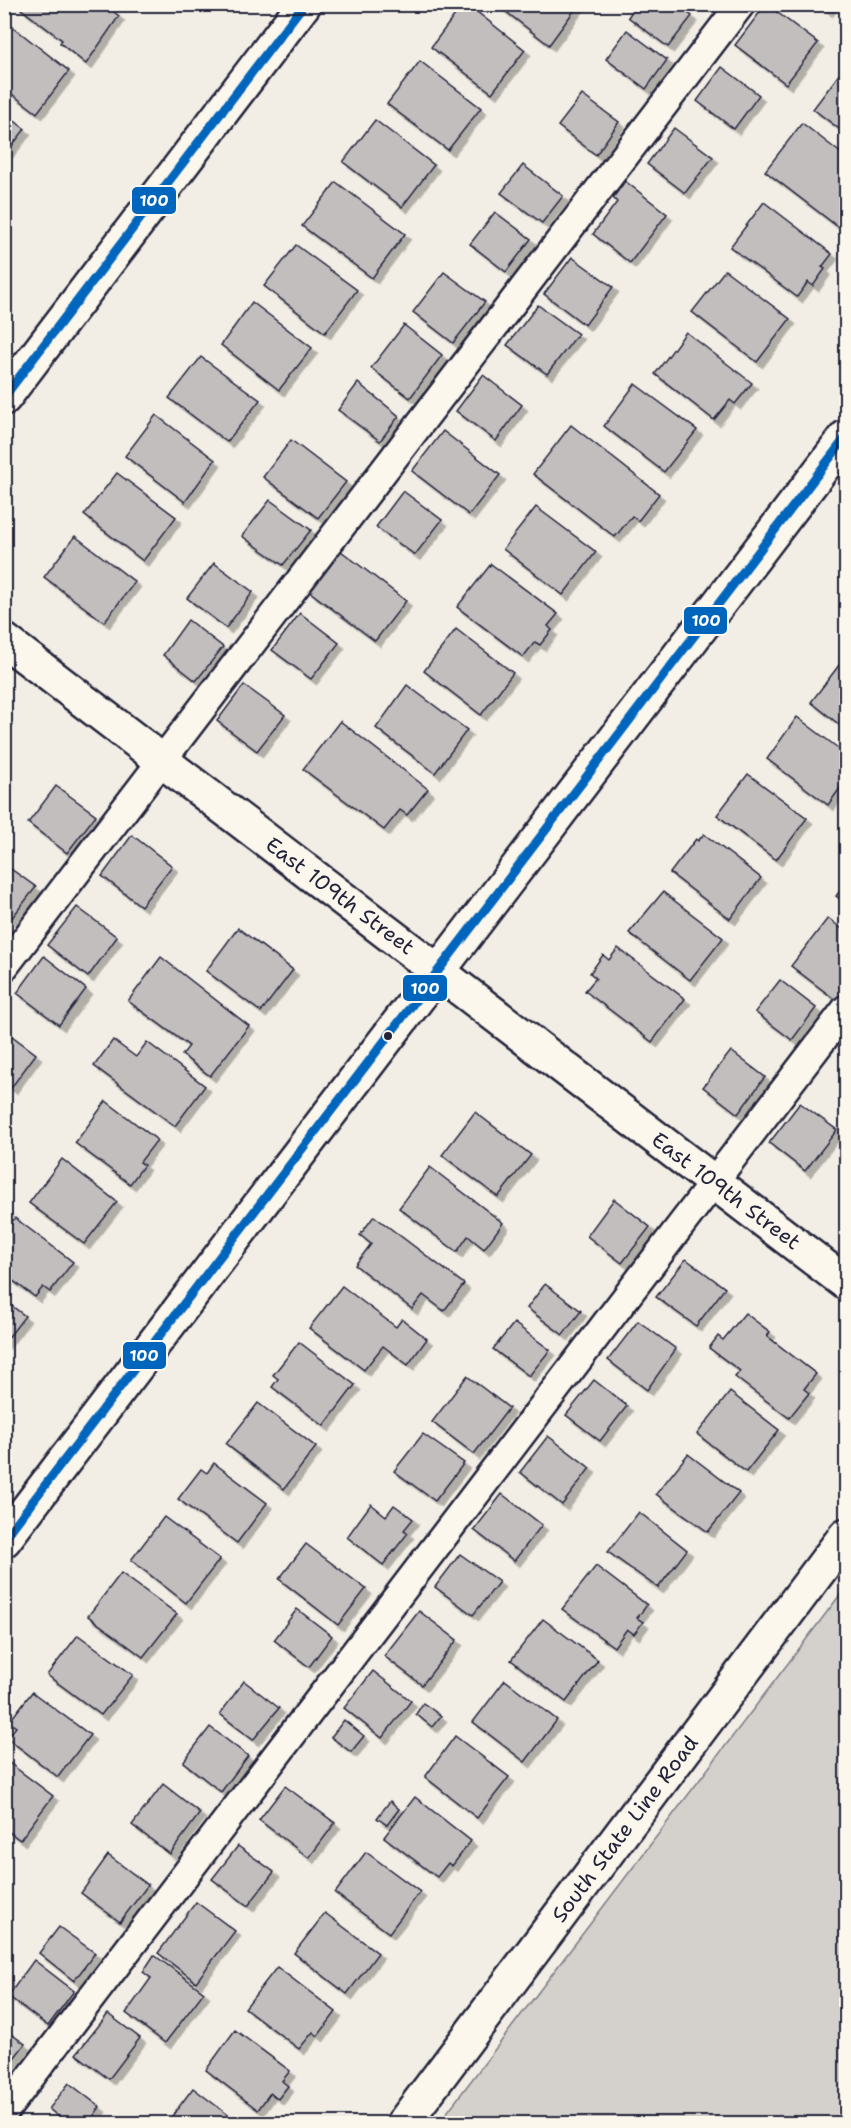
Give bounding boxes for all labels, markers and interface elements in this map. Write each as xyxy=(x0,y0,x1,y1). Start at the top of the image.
line badge: 100 xyxy=(131,186,177,215)
text: 100 xyxy=(139,190,169,211)
line badge: 100 xyxy=(683,606,728,635)
text: 100 xyxy=(691,610,721,631)
street label: East 109th Street xyxy=(260,831,420,961)
line badge: 100 xyxy=(402,974,448,1002)
text: 100 xyxy=(410,978,440,999)
unlabelled marker xyxy=(382,1030,394,1042)
street label: East 109th Street xyxy=(646,1126,806,1256)
line badge: 100 xyxy=(122,1341,167,1370)
text: 100 xyxy=(129,1345,159,1366)
street label: South State Line Road xyxy=(545,1730,705,1928)

